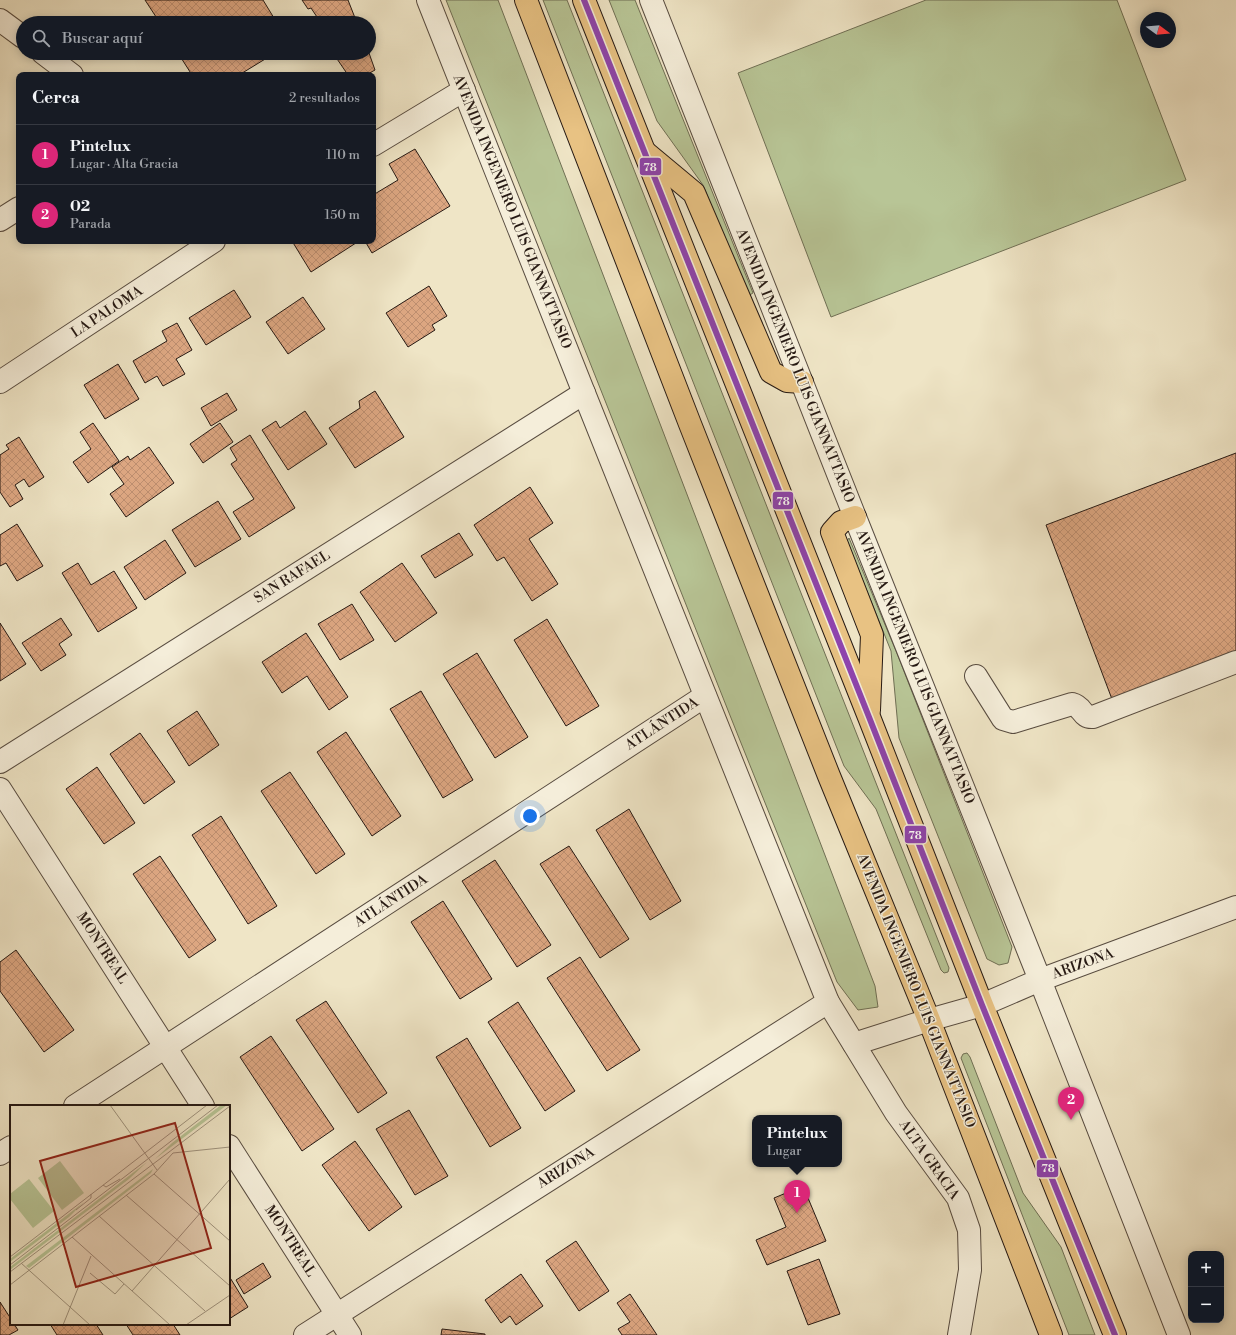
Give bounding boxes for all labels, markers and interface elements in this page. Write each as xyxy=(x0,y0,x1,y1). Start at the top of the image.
north arrow xyxy=(1140,12,1176,48)
search box xyxy=(16,16,376,60)
icon: search xyxy=(30,27,52,49)
text: Buscar aquí xyxy=(62,29,143,48)
street label: AVENIDA INGENIERO LUIS GIANNATTASIO xyxy=(448,71,575,352)
text: Cerca xyxy=(32,87,80,109)
text: 2 resultados xyxy=(289,90,360,106)
text: Pintelux xyxy=(70,137,131,156)
text: 1 xyxy=(42,147,48,163)
text: 110 m xyxy=(326,147,360,163)
text: Lugar · Alta Gracia xyxy=(70,156,178,172)
line badge: 78 xyxy=(639,157,662,176)
text: 78 xyxy=(643,161,657,175)
text: 02 xyxy=(70,197,90,216)
text: 2 xyxy=(41,207,49,223)
text: 150 m xyxy=(325,207,360,223)
text: Parada xyxy=(70,216,111,232)
street label: AVENIDA INGENIERO LUIS GIANNATTASIO xyxy=(731,225,858,506)
street label: LA PALOMA xyxy=(68,282,147,342)
line badge: 78 xyxy=(772,491,794,510)
text: 78 xyxy=(776,495,790,509)
street label: AVENIDA INGENIERO LUIS GIANNATTASIO xyxy=(851,526,978,807)
street label: SAN RAFAEL xyxy=(251,546,333,608)
street label: ATLÁNTIDA xyxy=(620,692,702,755)
your location xyxy=(520,806,540,826)
line badge: 78 xyxy=(904,825,927,844)
text: 78 xyxy=(908,829,922,843)
street label: AVENIDA INGENIERO LUIS GIANNATTASIO xyxy=(852,850,979,1131)
street label: ATLÁNTIDA xyxy=(349,869,431,932)
street label: MONTREAL xyxy=(72,909,132,987)
street label: ARIZONA xyxy=(1049,944,1117,984)
pin: 2 xyxy=(1058,1087,1084,1120)
inset map xyxy=(10,1105,230,1325)
popup xyxy=(752,1115,842,1167)
street label: ALTA GRACIA xyxy=(894,1116,963,1204)
text: Pintelux xyxy=(767,1124,827,1143)
street label: ARIZONA xyxy=(533,1143,598,1193)
text: Lugar xyxy=(767,1143,802,1159)
line badge: 78 xyxy=(1036,1159,1059,1178)
text: 78 xyxy=(1041,1162,1055,1176)
pin: 1 xyxy=(784,1180,810,1213)
street label: MONTREAL xyxy=(260,1202,320,1280)
map controls xyxy=(1188,1251,1224,1323)
button: + xyxy=(1188,1251,1224,1287)
button: − xyxy=(1188,1287,1224,1323)

